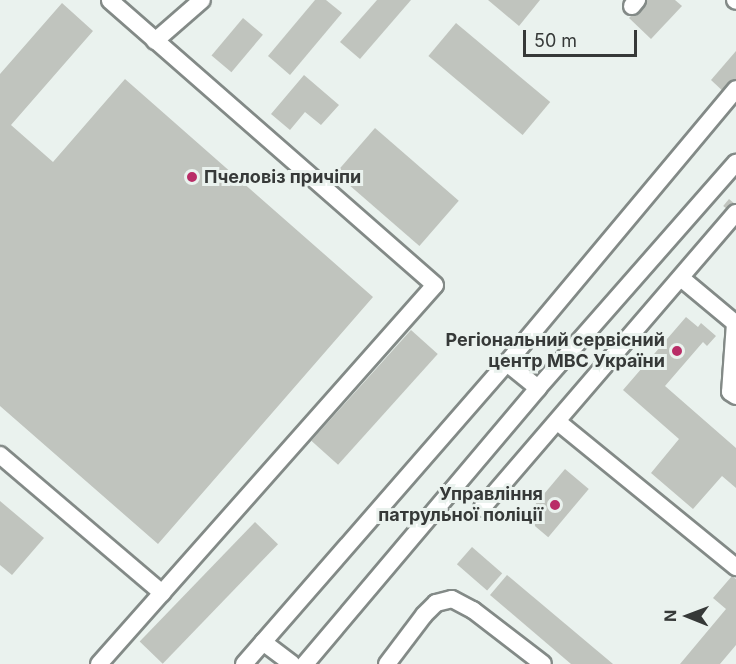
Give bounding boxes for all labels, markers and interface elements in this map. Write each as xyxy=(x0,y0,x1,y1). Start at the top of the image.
scale bar xyxy=(526,18,640,56)
text: 50 m xyxy=(534,30,577,51)
place label: Пчеловіз причіпи xyxy=(204,166,361,188)
marker: Пчеловіз причіпи xyxy=(185,170,199,184)
place label: Регіональний сервісний центр МВС України xyxy=(445,330,665,372)
marker: Регіональний сервісний центр МВС України xyxy=(670,344,684,358)
place label: Управління патрульної поліції xyxy=(378,484,543,526)
marker: Управління патрульної поліції xyxy=(548,498,562,512)
north arrow xyxy=(658,586,718,646)
text: N xyxy=(660,609,680,622)

